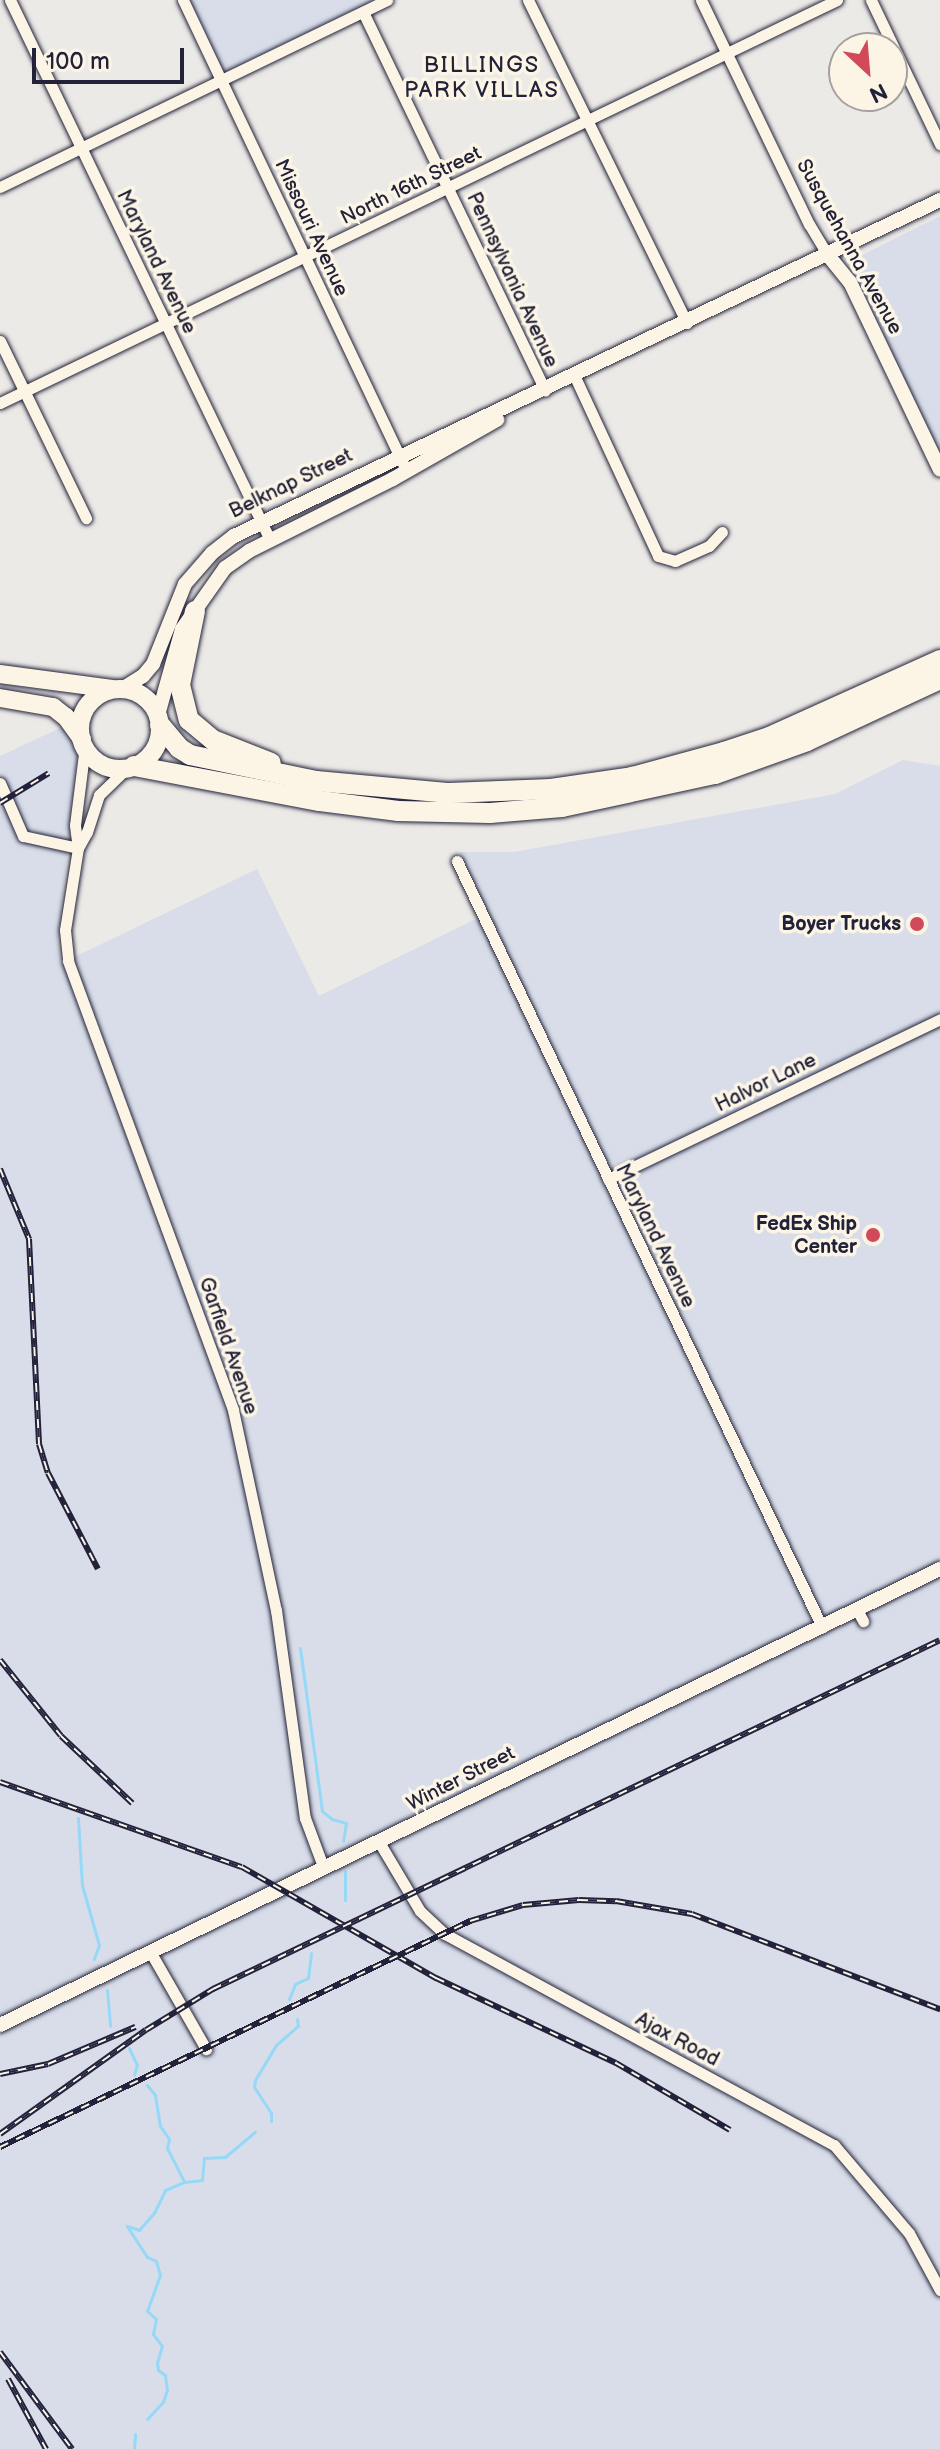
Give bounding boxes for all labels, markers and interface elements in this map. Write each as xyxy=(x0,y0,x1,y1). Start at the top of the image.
scale bar xyxy=(36,32,188,82)
north arrow xyxy=(828,32,908,112)
text: 100 m xyxy=(46,47,110,76)
district label: BILLINGS PARK VILLAS xyxy=(404,52,560,104)
text: N xyxy=(865,76,891,108)
street label: North 16th Street xyxy=(337,141,485,231)
street label: Susquehanna Avenue xyxy=(791,155,907,339)
street label: Missouri Avenue xyxy=(269,156,353,300)
street label: Maryland Avenue xyxy=(111,186,201,338)
street label: Pennsylvania Avenue xyxy=(461,189,563,371)
street label: Belknap Street xyxy=(225,444,357,524)
place label: Boyer Trucks xyxy=(781,912,901,936)
marker: Boyer Trucks xyxy=(908,915,926,933)
street label: Halvor Lane xyxy=(712,1048,820,1118)
street label: Maryland Avenue xyxy=(610,1160,700,1312)
place label: FedEx Ship Center xyxy=(756,1212,857,1259)
marker: FedEx Ship Center xyxy=(864,1226,882,1244)
street label: Garfield Avenue xyxy=(193,1274,263,1418)
street label: Winter Street xyxy=(403,1741,519,1817)
street label: Ajax Road xyxy=(631,2008,723,2072)

